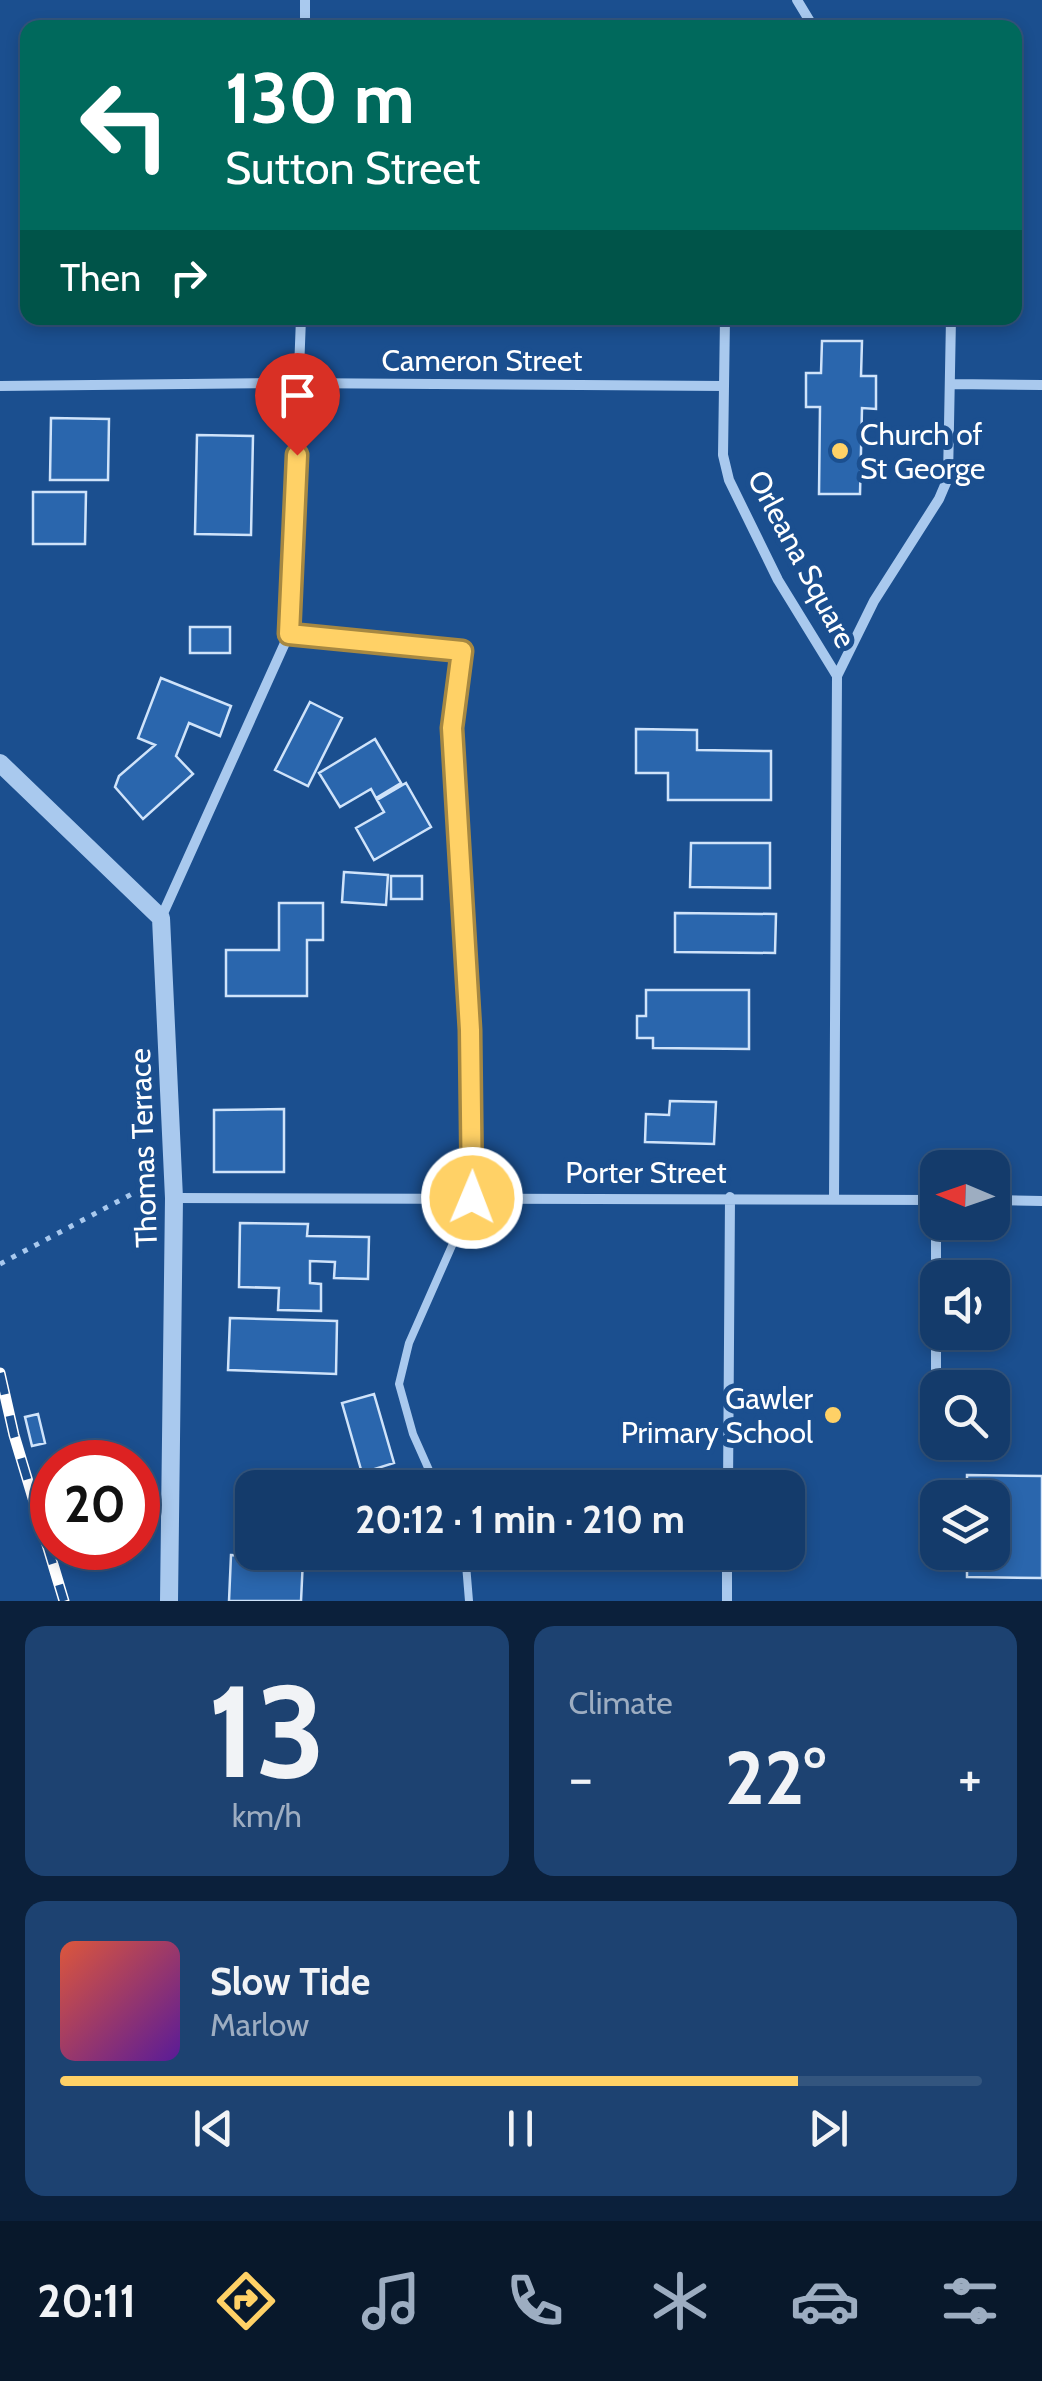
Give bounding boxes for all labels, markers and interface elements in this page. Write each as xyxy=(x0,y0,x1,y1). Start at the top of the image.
text: 130 m xyxy=(225,55,415,141)
icon: left xyxy=(60,60,190,190)
text: Sutton Street xyxy=(225,141,480,195)
icon: right xyxy=(161,250,216,305)
text: Then xyxy=(60,254,141,301)
street label: Cameron Street xyxy=(382,342,582,379)
pin xyxy=(255,353,340,456)
icon: arrive xyxy=(270,368,325,423)
place label: Church of St George xyxy=(860,416,985,487)
marker: Church of St George xyxy=(829,440,851,462)
street label: Orleana Square xyxy=(740,464,864,654)
street label: Thomas Terrace xyxy=(121,1048,165,1248)
position arrow xyxy=(420,1146,524,1250)
north arrow xyxy=(920,1150,1010,1240)
map controls xyxy=(920,1150,1010,1570)
street label: Porter Street xyxy=(565,1154,727,1191)
button: sound xyxy=(920,1260,1010,1350)
button: search xyxy=(920,1370,1010,1460)
place label: Gawler Primary School xyxy=(621,1380,814,1451)
marker: Gawler Primary School xyxy=(822,1404,844,1426)
speed limit sign: 20 xyxy=(30,1440,160,1570)
button: layers xyxy=(920,1480,1010,1570)
text: 20:12 · 1 min · 210 m xyxy=(355,1496,685,1543)
text: 13 xyxy=(208,1652,326,1810)
text: Climate xyxy=(569,1683,673,1722)
text: 22° xyxy=(725,1732,826,1823)
text: − xyxy=(569,1744,593,1811)
text: + xyxy=(958,1744,982,1811)
text: km/h xyxy=(232,1796,302,1835)
text: Slow Tide xyxy=(210,1958,370,2005)
text: Marlow xyxy=(210,2005,309,2044)
icon: previous xyxy=(186,2101,241,2156)
icon: pause xyxy=(493,2101,548,2156)
icon: next xyxy=(801,2101,856,2156)
icon: directions xyxy=(211,2266,281,2336)
icon: music xyxy=(356,2266,426,2336)
icon: phone xyxy=(500,2266,570,2336)
icon: climate xyxy=(645,2266,715,2336)
icon: car xyxy=(790,2266,860,2336)
icon: filters xyxy=(935,2266,1005,2336)
text: 20:11 xyxy=(37,2274,136,2328)

